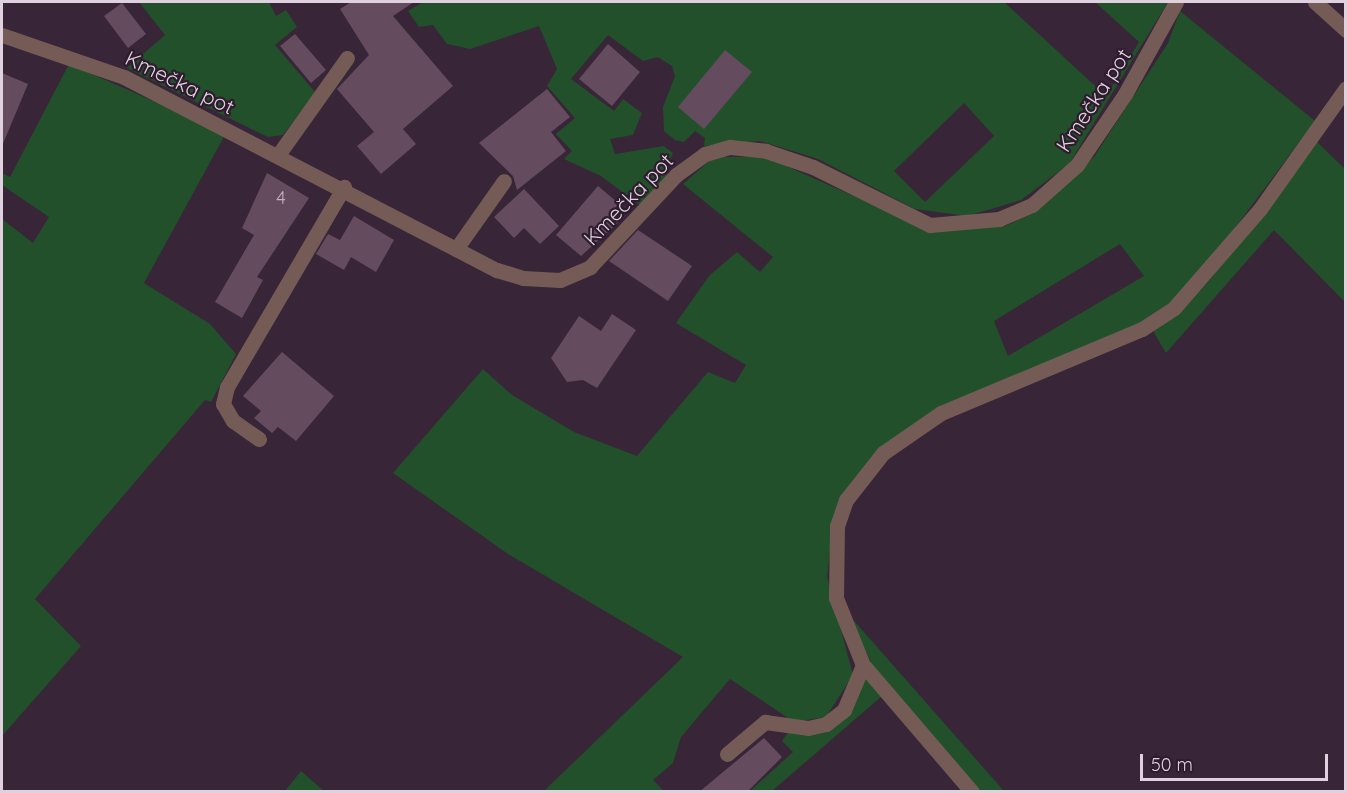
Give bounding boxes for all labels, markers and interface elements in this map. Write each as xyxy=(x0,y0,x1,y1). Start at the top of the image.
street label: Kmečka pot xyxy=(1050,44,1136,156)
street label: Kmečka pot xyxy=(121,45,239,119)
street label: Kmečka pot xyxy=(578,148,678,250)
house number: 4 xyxy=(276,187,286,209)
scale bar xyxy=(1143,742,1330,780)
text: 50 m xyxy=(1151,753,1193,776)

